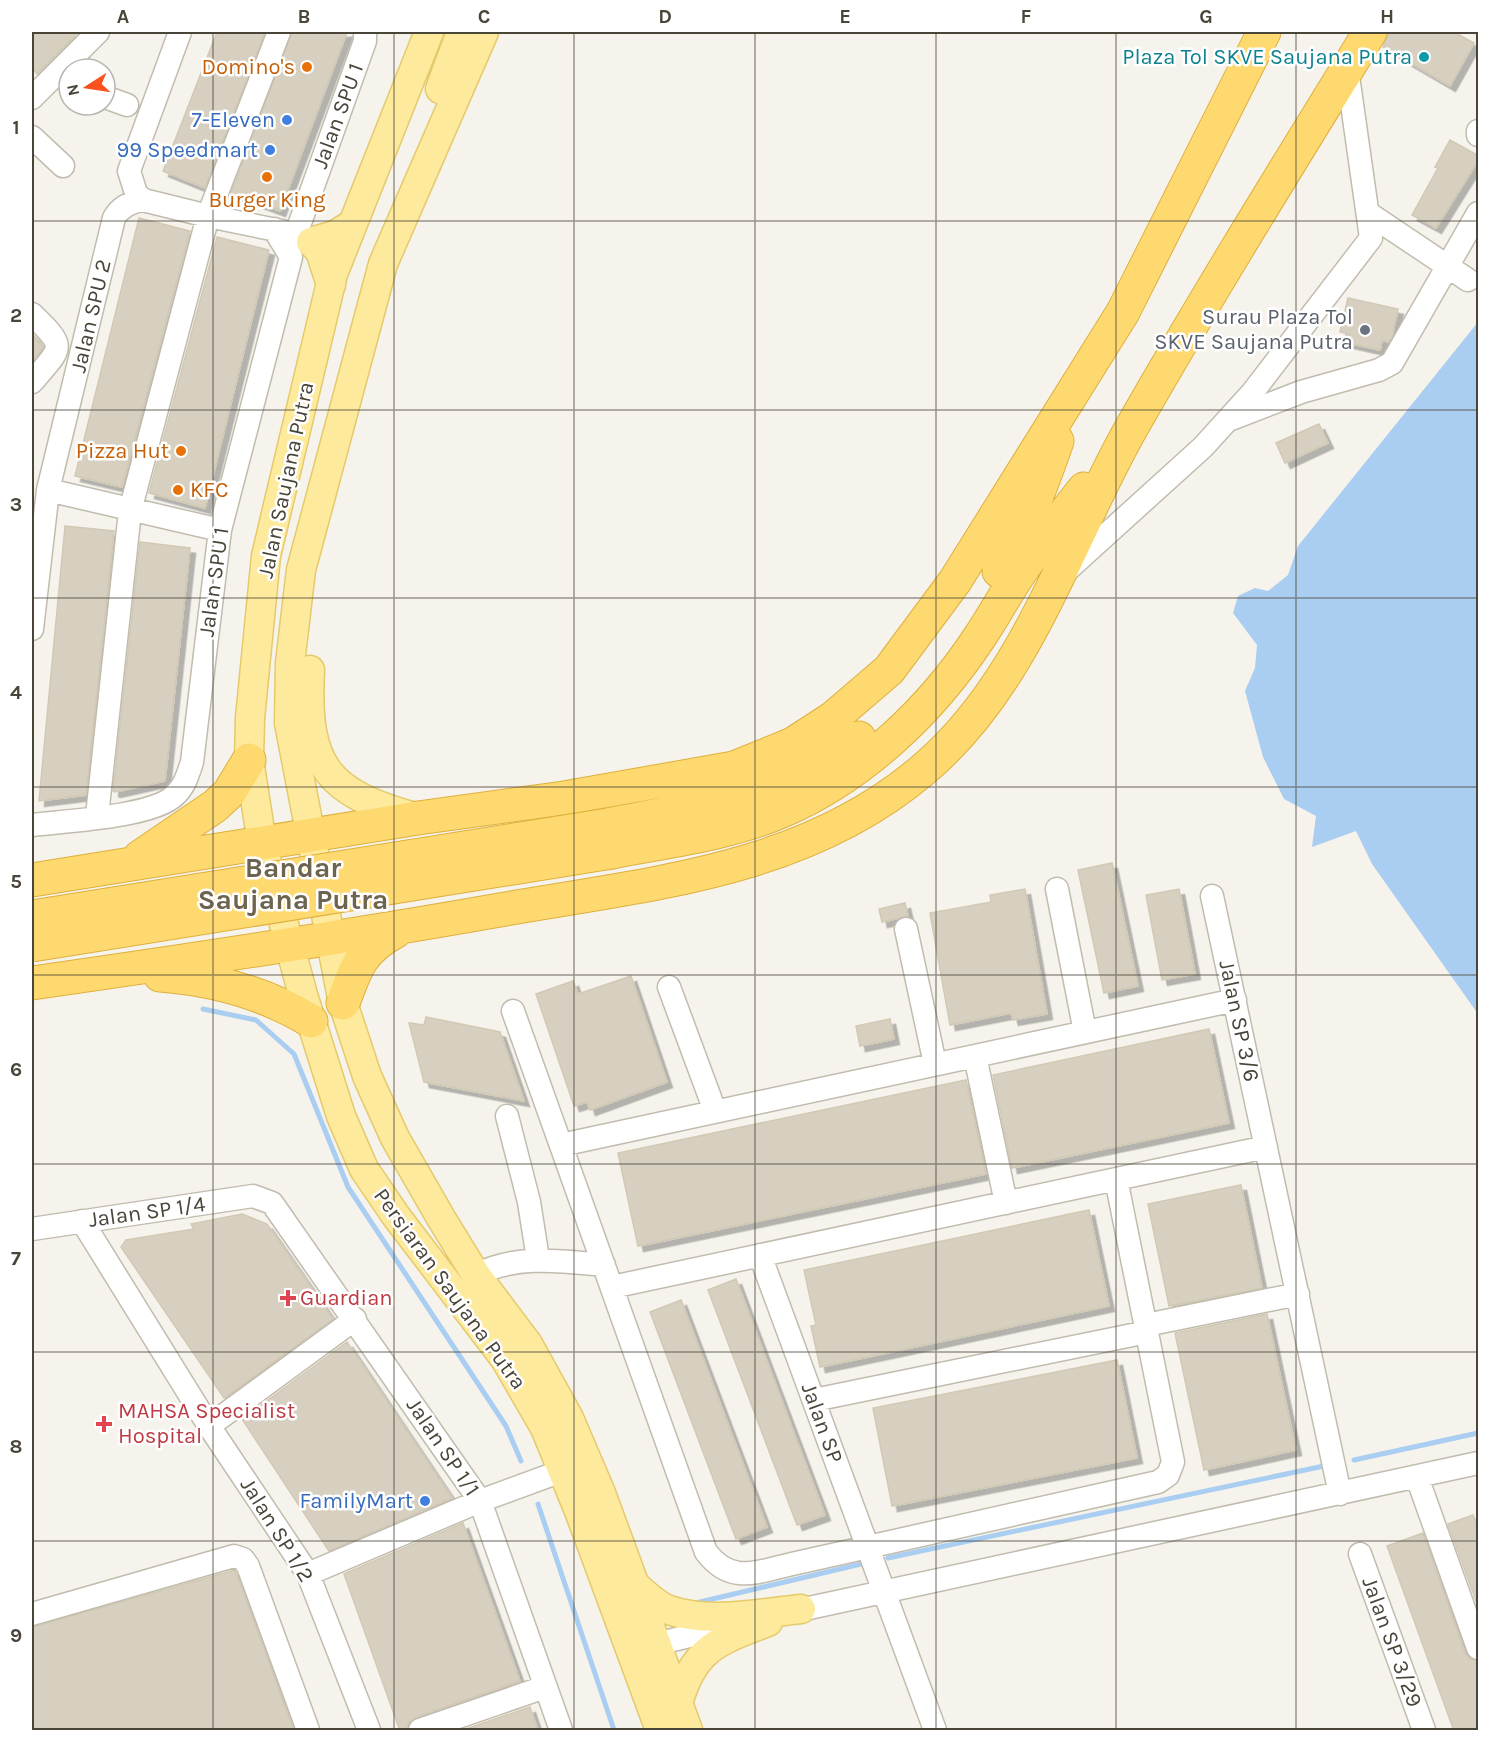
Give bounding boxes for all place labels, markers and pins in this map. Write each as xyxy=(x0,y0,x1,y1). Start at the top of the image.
place label: Plaza Tol SKVE Saujana Putra xyxy=(1122,44,1412,70)
marker: Plaza Tol SKVE Saujana Putra xyxy=(1417,50,1431,64)
place label: Domino's xyxy=(201,54,295,80)
marker: Domino's xyxy=(300,60,314,74)
place label: 7-Eleven xyxy=(192,107,275,133)
marker: 7-Eleven xyxy=(280,113,294,127)
place label: 99 Speedmart xyxy=(117,137,258,163)
marker: 99 Speedmart xyxy=(263,143,277,157)
marker: Burger King xyxy=(260,170,274,184)
place label: Burger King xyxy=(208,187,326,213)
place label: Surau Plaza Tol SKVE Saujana Putra xyxy=(1154,304,1353,355)
marker: Surau Plaza Tol SKVE Saujana Putra xyxy=(1358,323,1372,337)
place label: Pizza Hut xyxy=(76,438,169,464)
marker: Pizza Hut xyxy=(174,444,188,458)
place label: KFC xyxy=(190,477,228,503)
marker: KFC xyxy=(171,483,185,497)
place label: Guardian xyxy=(300,1285,393,1311)
marker: Guardian xyxy=(281,1291,295,1305)
place label: MAHSA Specialist Hospital xyxy=(118,1398,295,1449)
marker: MAHSA Specialist Hospital xyxy=(95,1415,113,1433)
place label: FamilyMart xyxy=(299,1488,413,1514)
marker: FamilyMart xyxy=(418,1494,432,1508)

